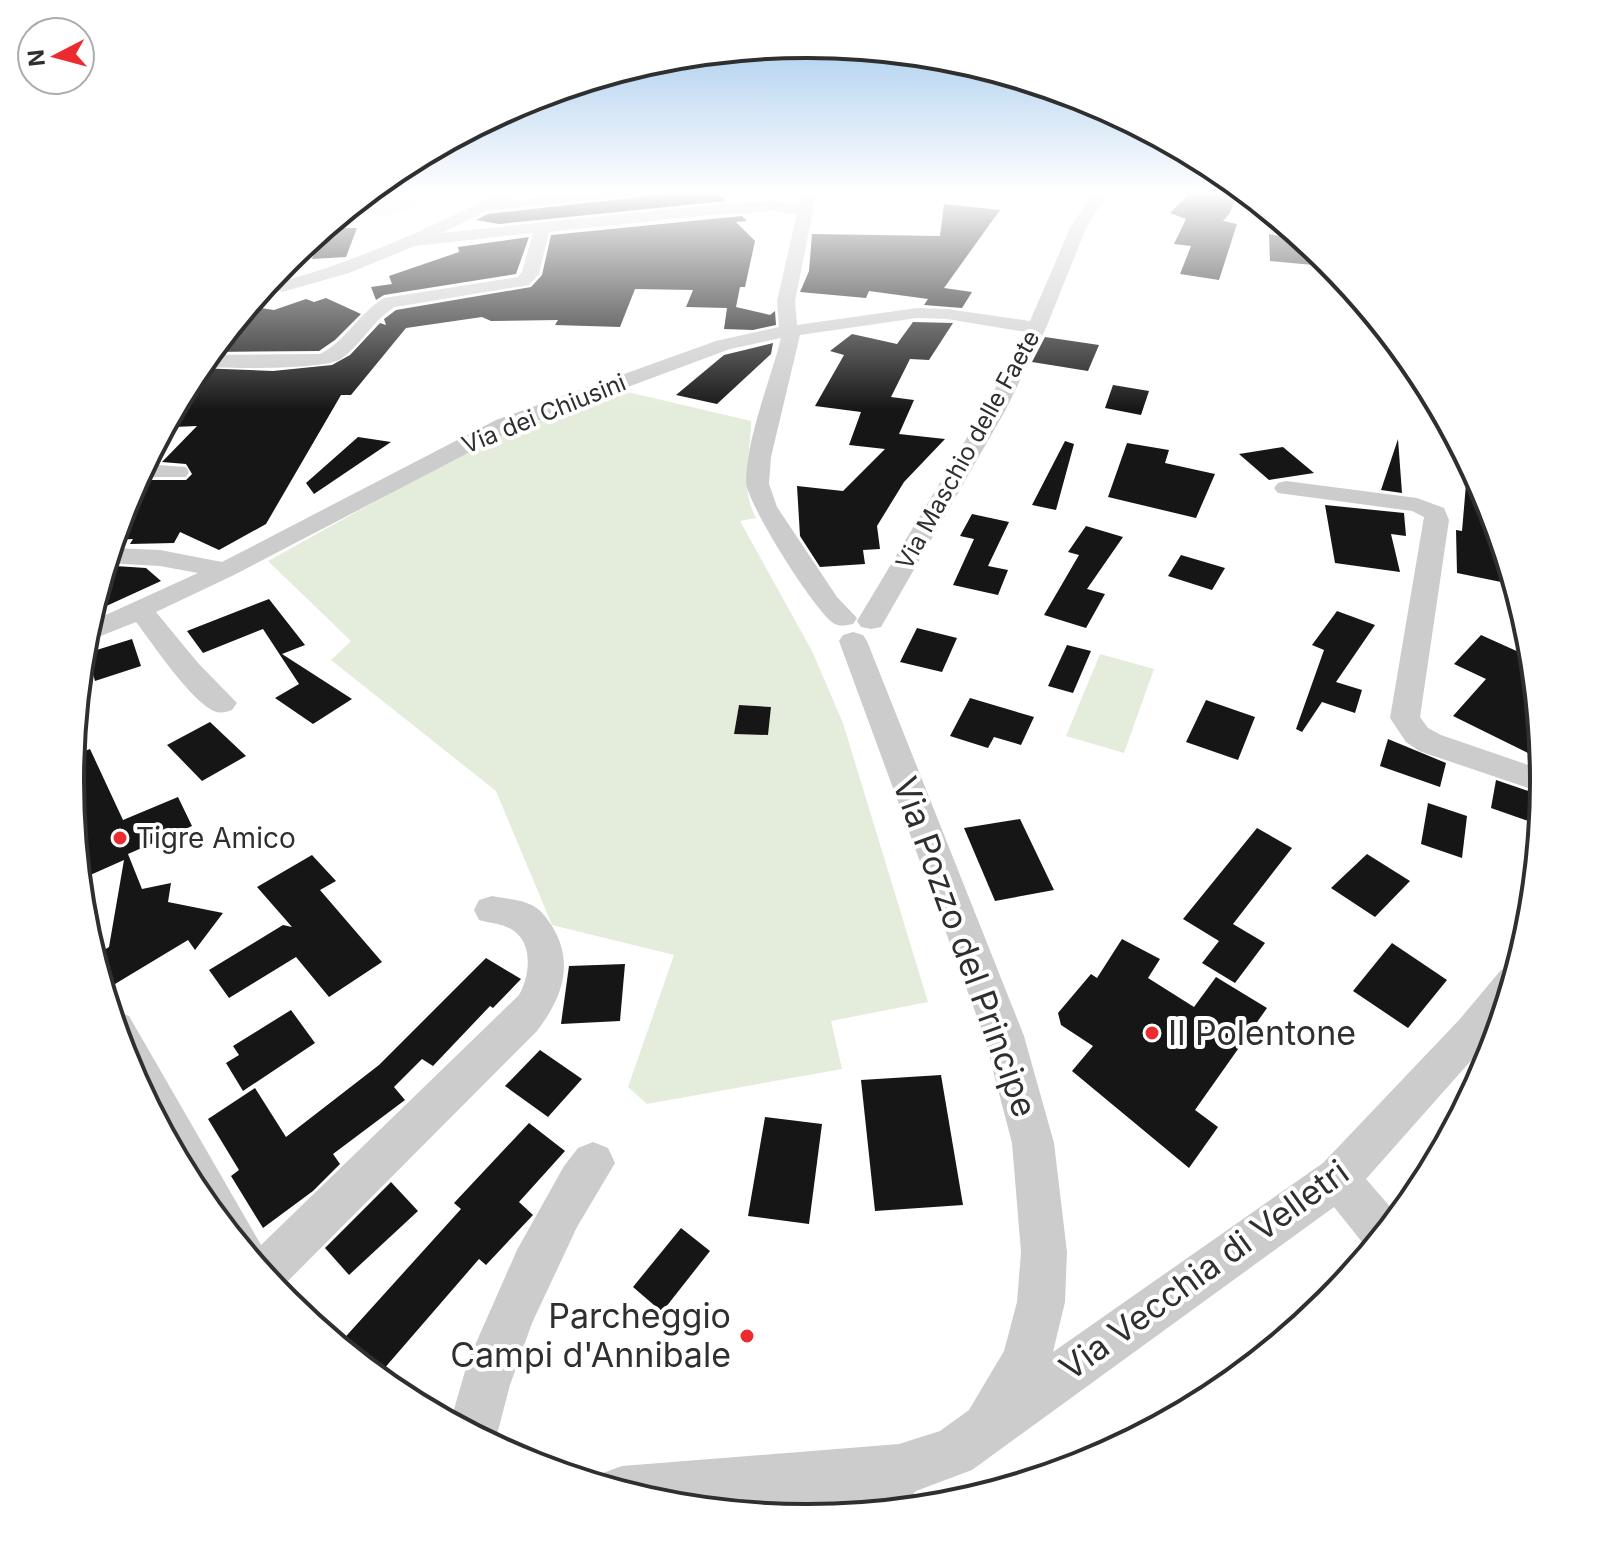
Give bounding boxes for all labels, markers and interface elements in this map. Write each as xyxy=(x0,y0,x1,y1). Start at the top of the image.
north arrow xyxy=(16,16,96,96)
text: N xyxy=(22,48,50,68)
street label: Via Maschio delle Faete xyxy=(890,325,1045,574)
street label: Via dei Chiusini xyxy=(458,367,630,460)
street label: Via Pozzo del Principe xyxy=(885,771,1046,1122)
place label: Tigre Amico xyxy=(136,821,296,855)
marker: Tigre Amico xyxy=(111,829,129,847)
place label: Il Polentone xyxy=(1168,1012,1356,1053)
marker: Il Polentone xyxy=(1143,1024,1161,1042)
street label: Via Vecchia di Velletri xyxy=(1051,1151,1356,1388)
place label: Parcheggio Campi d'Annibale xyxy=(450,1295,731,1375)
marker: Parcheggio Campi d'Annibale xyxy=(738,1327,756,1345)

